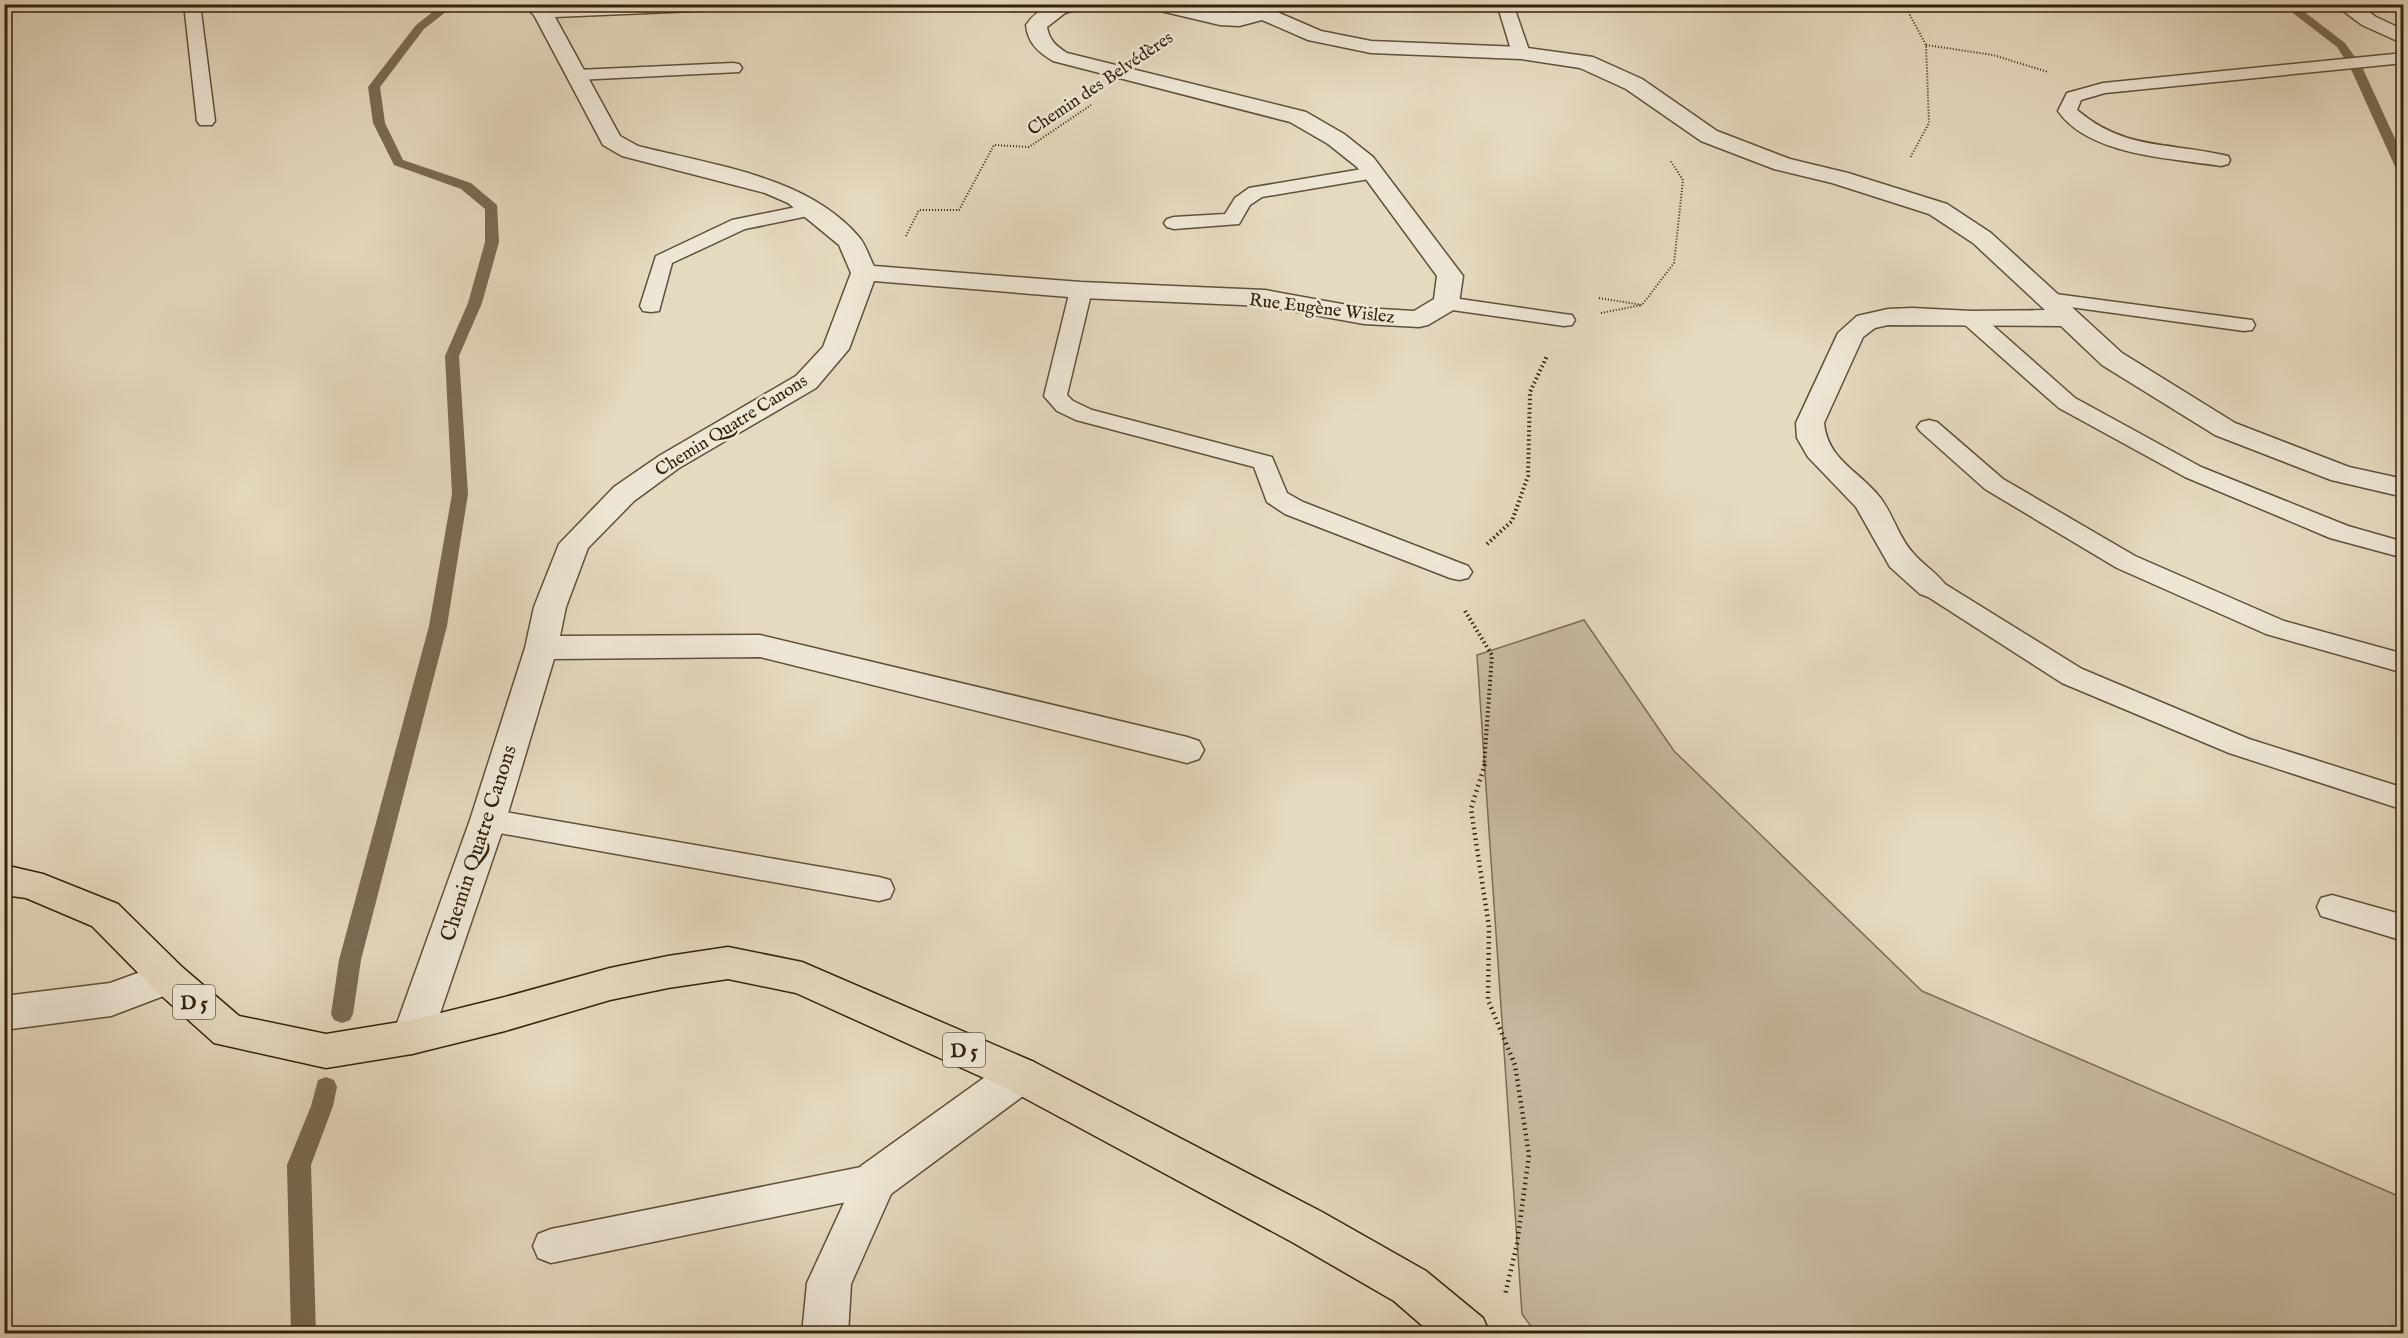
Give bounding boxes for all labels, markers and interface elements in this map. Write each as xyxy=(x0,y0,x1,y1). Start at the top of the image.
street label: Chemin des Belvédères xyxy=(1023,27,1178,142)
street label: Rue Eugène Wislez xyxy=(1248,289,1396,330)
street label: Chemin Quatre Canons xyxy=(651,370,812,483)
street label: Chemin Quatre Canons xyxy=(435,742,524,945)
road number: D 5 xyxy=(173,985,215,1019)
road number: D 5 xyxy=(943,1033,985,1067)

